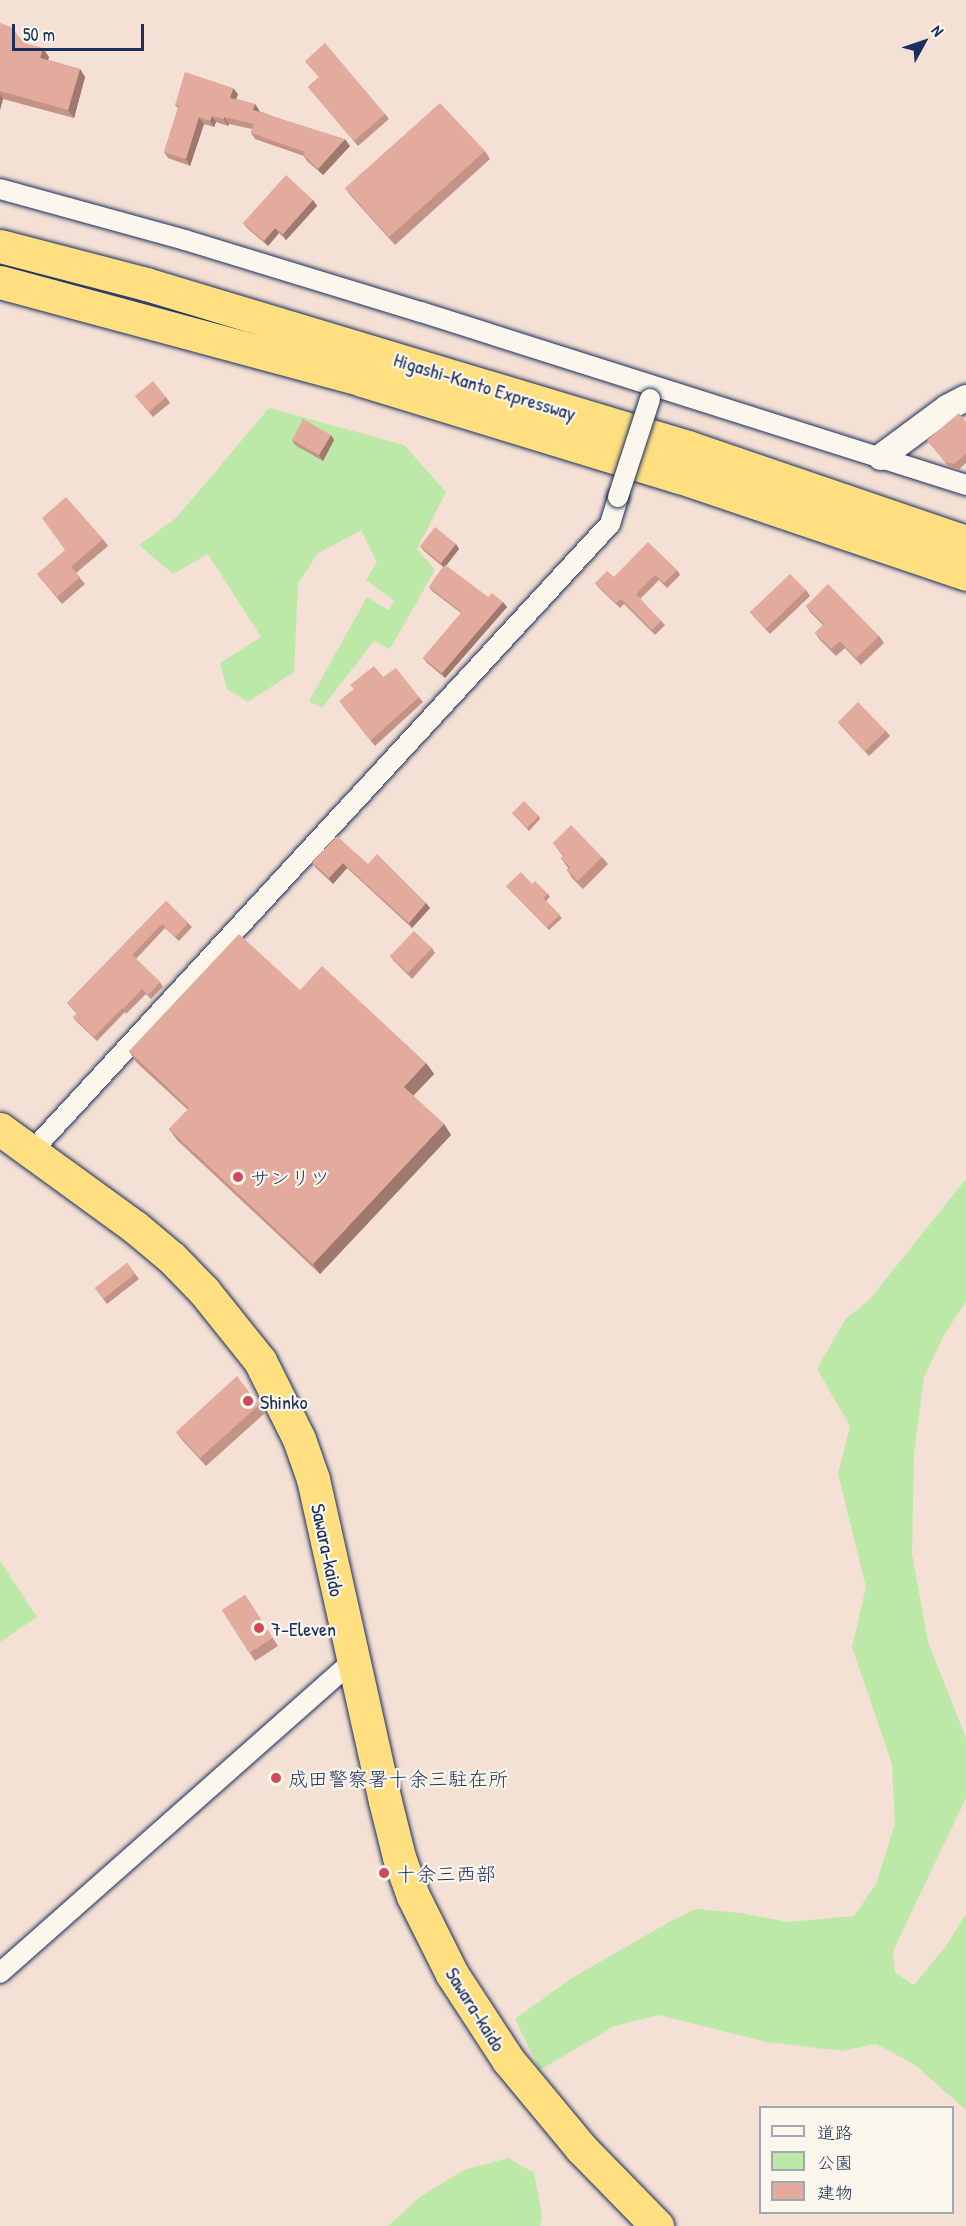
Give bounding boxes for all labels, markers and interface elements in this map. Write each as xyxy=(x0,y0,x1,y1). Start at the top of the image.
scale bar xyxy=(15,12,147,50)
north arrow xyxy=(894,12,954,72)
text: N xyxy=(927,20,949,41)
text: 50 m xyxy=(23,22,55,47)
street label: Higashi-Kanto Expressway xyxy=(391,347,579,425)
place label: サンリツ xyxy=(250,1165,330,1189)
marker: サンリツ xyxy=(231,1170,245,1184)
place label: Shinko xyxy=(260,1389,307,1413)
marker: Shinko xyxy=(241,1394,255,1408)
street label: Sawara-kaido xyxy=(306,1501,350,1599)
place label: 7-Eleven xyxy=(271,1616,336,1640)
marker: 7-Eleven xyxy=(252,1621,266,1635)
place label: 成田警察署十余三駐在所 xyxy=(288,1766,508,1790)
marker: 成田警察署十余三駐在所 xyxy=(269,1771,283,1785)
place label: 十余三西部 xyxy=(396,1861,496,1885)
marker: 十余三西部 xyxy=(377,1866,391,1880)
street label: Sawara-kaido xyxy=(441,1963,511,2055)
legend xyxy=(759,2106,954,2214)
text: 道路 xyxy=(817,2120,853,2145)
text: 公園 xyxy=(817,2150,853,2175)
text: 建物 xyxy=(817,2180,853,2205)

